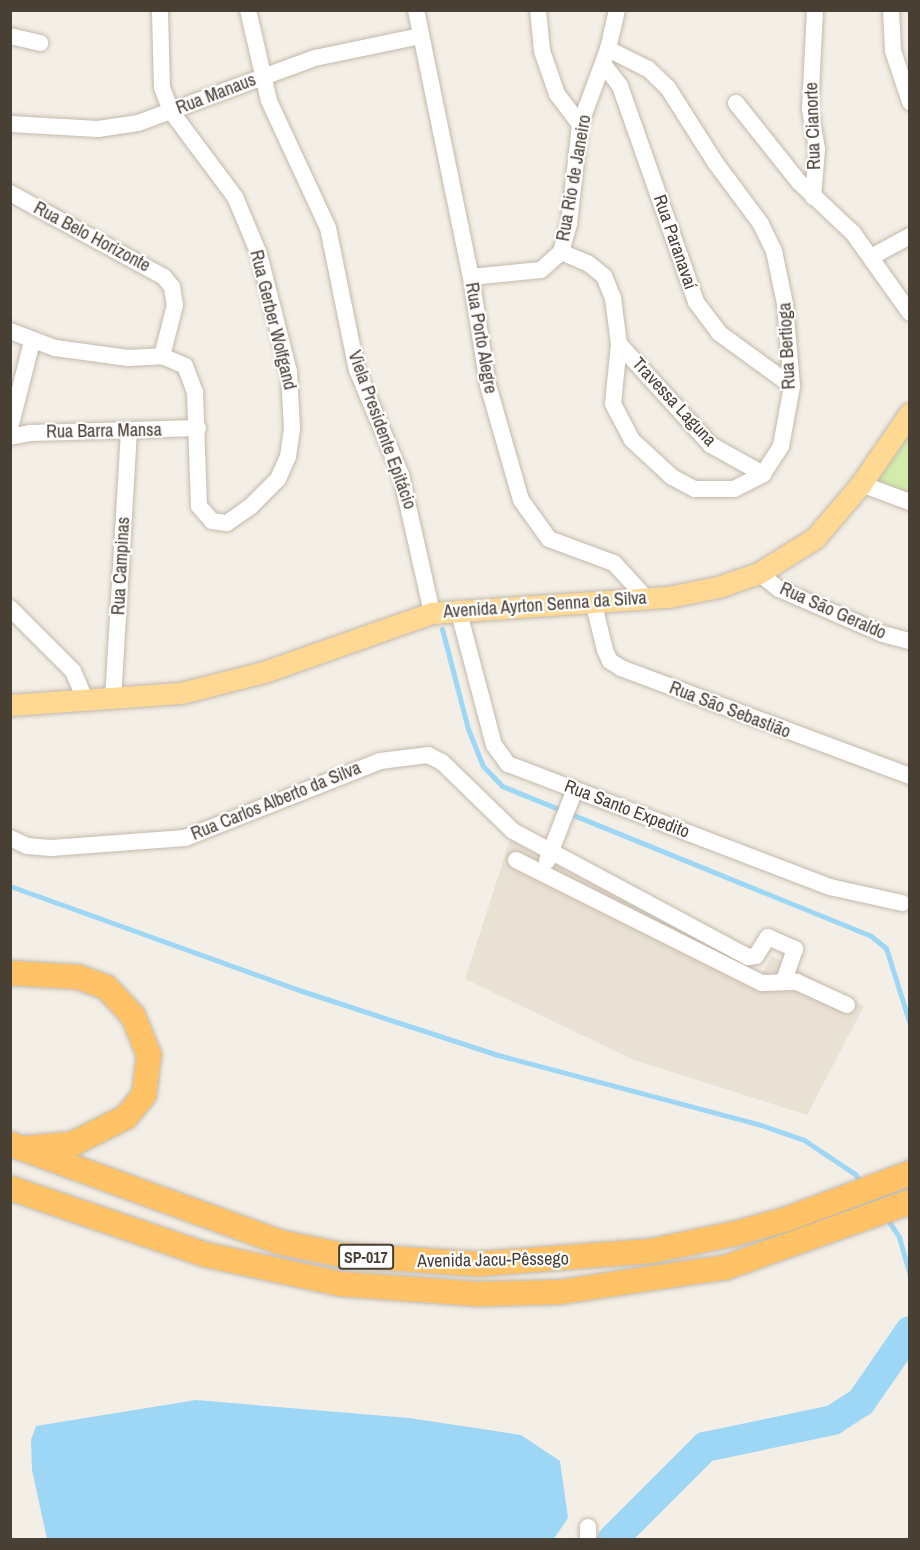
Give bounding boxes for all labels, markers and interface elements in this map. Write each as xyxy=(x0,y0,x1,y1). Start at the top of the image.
street label: Rua Manaus xyxy=(173,69,259,119)
street label: Rua Cianorte xyxy=(801,82,825,170)
street label: Rua Rio de Janeiro xyxy=(552,113,596,243)
street label: Rua Paranavaí xyxy=(649,192,701,292)
street label: Rua Belo Horizonte xyxy=(30,197,154,277)
street label: Rua Gerber Wolfgand xyxy=(245,248,301,392)
street label: Rua Porto Alegre xyxy=(461,280,501,396)
street label: Rua Bertioga xyxy=(774,302,800,390)
street label: Viela Presidente Epitácio xyxy=(343,348,421,512)
street label: Travessa Laguna xyxy=(627,353,721,451)
street label: Rua Barra Mansa xyxy=(46,419,162,443)
street label: Rua Campinas xyxy=(108,516,134,616)
street label: Rua São Geraldo xyxy=(777,578,889,644)
street label: Avenida Ayrton Senna da Silva xyxy=(442,587,648,623)
street label: Rua São Sebastião xyxy=(666,677,794,743)
street label: Rua Carlos Alberto da Silva xyxy=(188,757,364,845)
street label: Rua Santo Expedito xyxy=(561,775,693,843)
road number: SP-017 xyxy=(338,1244,394,1270)
street label: Avenida Jacu-Pêssego xyxy=(417,1248,569,1272)

